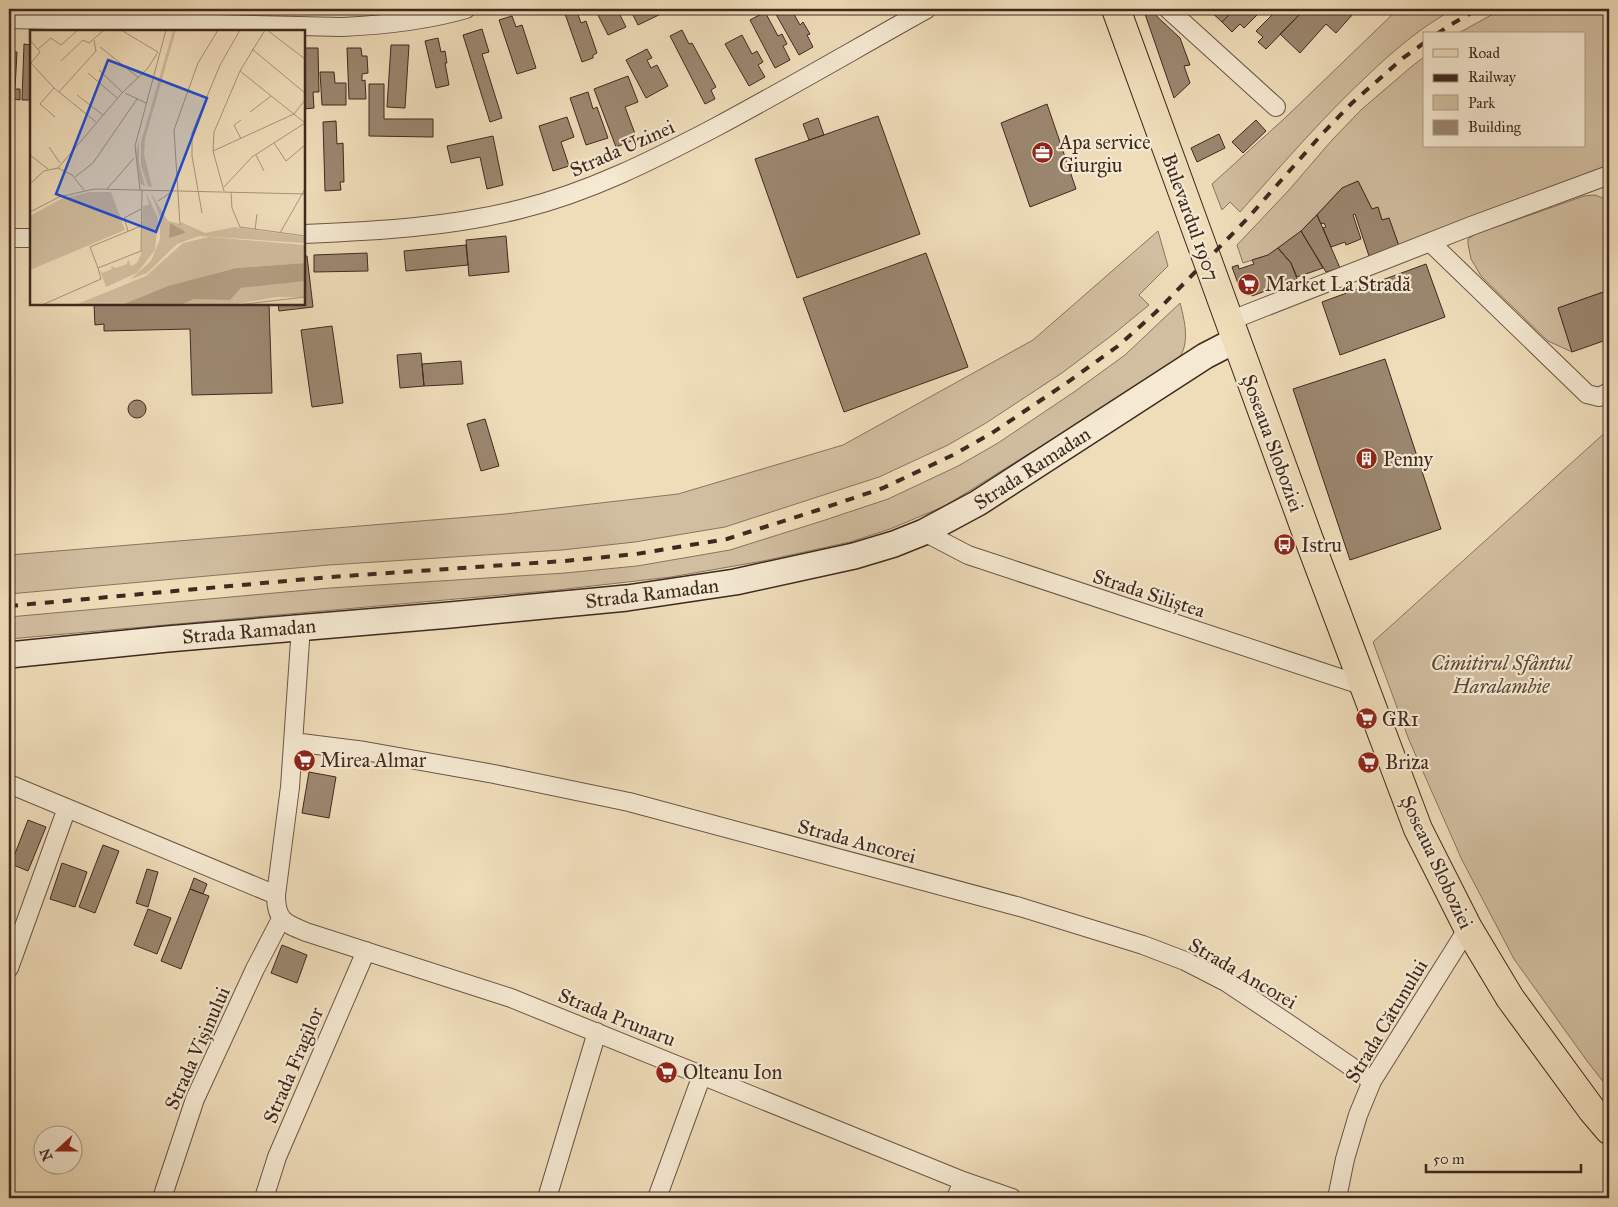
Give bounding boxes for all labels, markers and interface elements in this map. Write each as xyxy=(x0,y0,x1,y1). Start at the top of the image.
inset map xyxy=(30,30,305,305)
legend xyxy=(1423,32,1586,148)
text: Road xyxy=(1468,44,1500,62)
text: Railway xyxy=(1468,68,1517,86)
text: Park xyxy=(1468,94,1495,112)
street label: Strada Uzinei xyxy=(566,114,679,182)
text: Building xyxy=(1468,118,1522,136)
place label: Apa service Giurgiu xyxy=(1058,130,1150,178)
office icon: Apa service Giurgiu xyxy=(1031,141,1055,165)
street label: Bulevardul 1907 xyxy=(1157,150,1225,284)
supermarket icon: Market La Stradă xyxy=(1237,272,1261,296)
place label: Market La Stradă xyxy=(1265,272,1411,296)
street label: Șoseaua Sloboziei xyxy=(1237,371,1309,516)
street label: Strada Ramadan xyxy=(969,421,1095,515)
building icon: Penny xyxy=(1355,447,1379,471)
place label: Penny xyxy=(1383,447,1434,471)
bus stop icon: Istru xyxy=(1273,533,1297,557)
place label: Istru xyxy=(1301,533,1342,557)
street label: Strada Siliștea xyxy=(1090,564,1209,623)
street label: Strada Ramadan xyxy=(584,573,720,613)
street label: Strada Ramadan xyxy=(181,613,317,649)
park label: Cimitirul Sfântul Haralambie xyxy=(1431,651,1573,698)
supermarket icon: GR1 xyxy=(1354,707,1378,731)
place label: GR1 xyxy=(1382,707,1419,731)
supermarket icon: Mirea Almar xyxy=(292,748,316,772)
place label: Mirea Almar xyxy=(320,748,427,772)
supermarket icon: Briza xyxy=(1357,750,1381,774)
place label: Briza xyxy=(1385,750,1429,774)
street label: Șoseaua Sloboziei xyxy=(1396,791,1479,933)
street label: Strada Ancorei xyxy=(795,814,919,868)
street label: Strada Ancorei xyxy=(1184,932,1302,1014)
street label: Strada Cătunului xyxy=(1340,954,1433,1087)
street label: Strada Vișinului xyxy=(159,982,235,1113)
street label: Strada Prunaru xyxy=(555,983,680,1052)
street label: Strada Fragilor xyxy=(258,1003,329,1127)
supermarket icon: Olteanu Ion xyxy=(655,1060,679,1084)
place label: Olteanu Ion xyxy=(683,1060,782,1084)
north arrow xyxy=(32,1124,82,1174)
scale bar xyxy=(1426,1142,1580,1174)
text: N xyxy=(36,1146,56,1163)
text: 50 m xyxy=(1433,1150,1465,1168)

